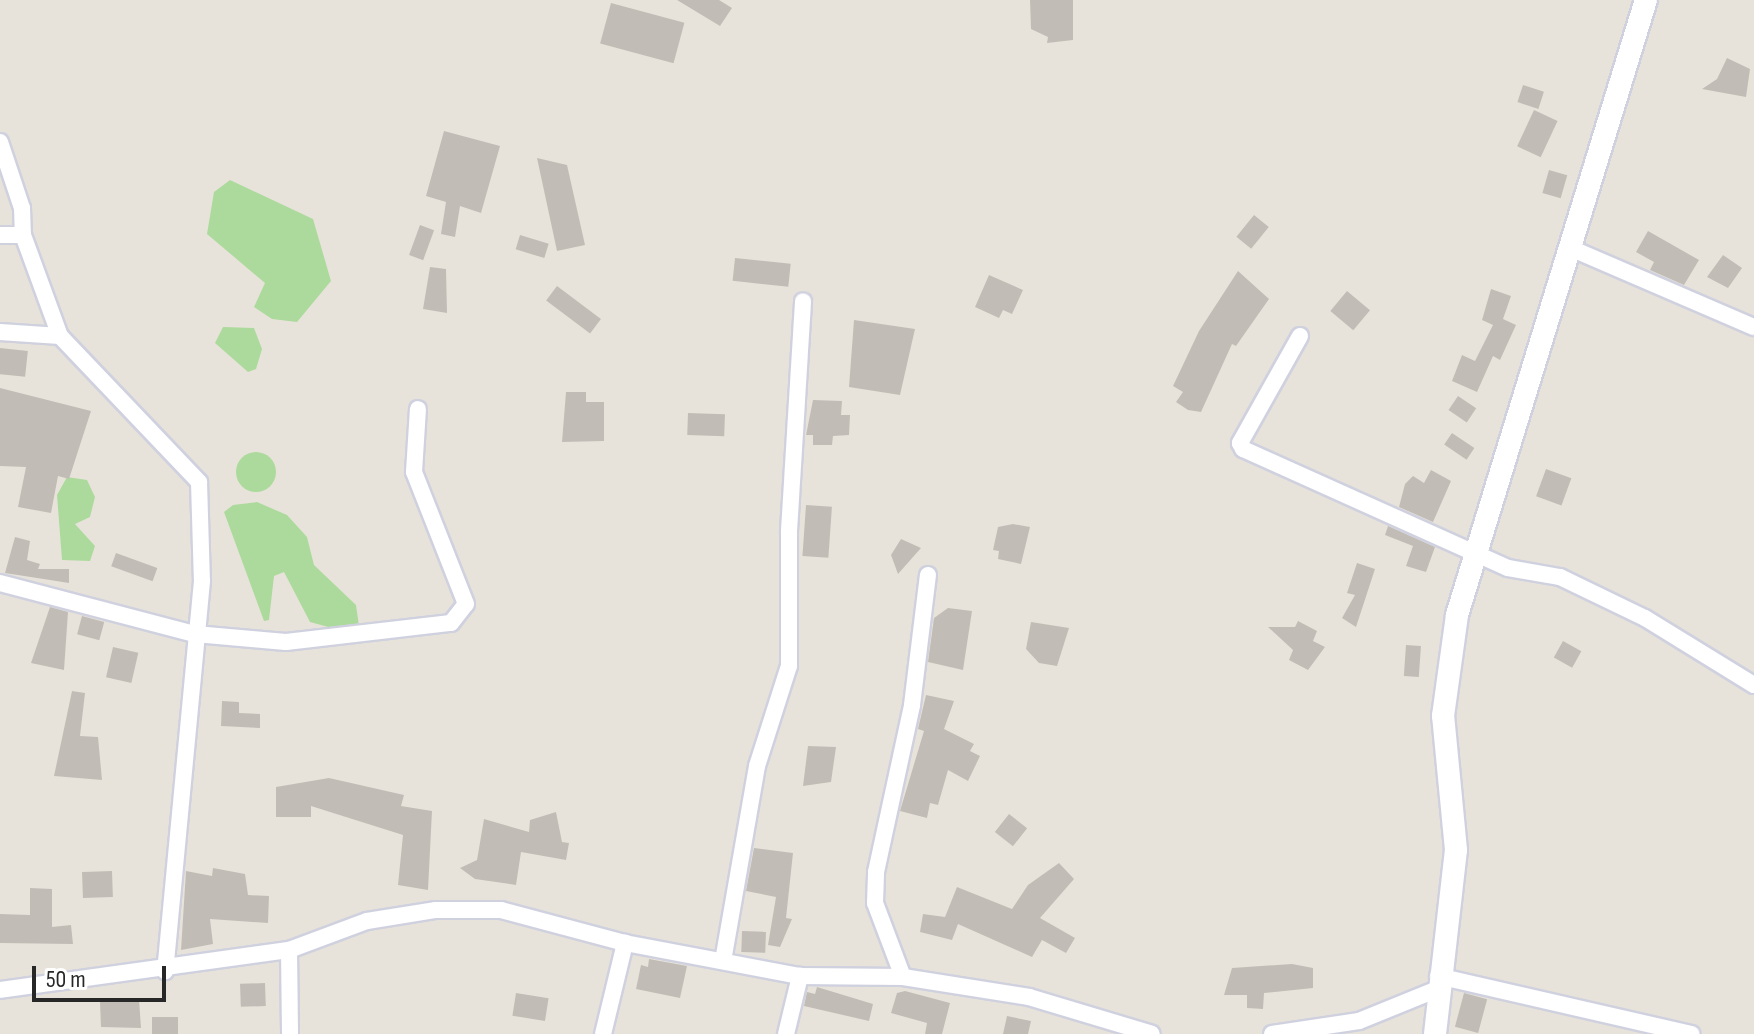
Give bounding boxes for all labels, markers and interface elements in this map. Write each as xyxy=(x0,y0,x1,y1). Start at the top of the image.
scale bar xyxy=(36,950,170,1000)
text: 50 m xyxy=(46,965,86,994)

